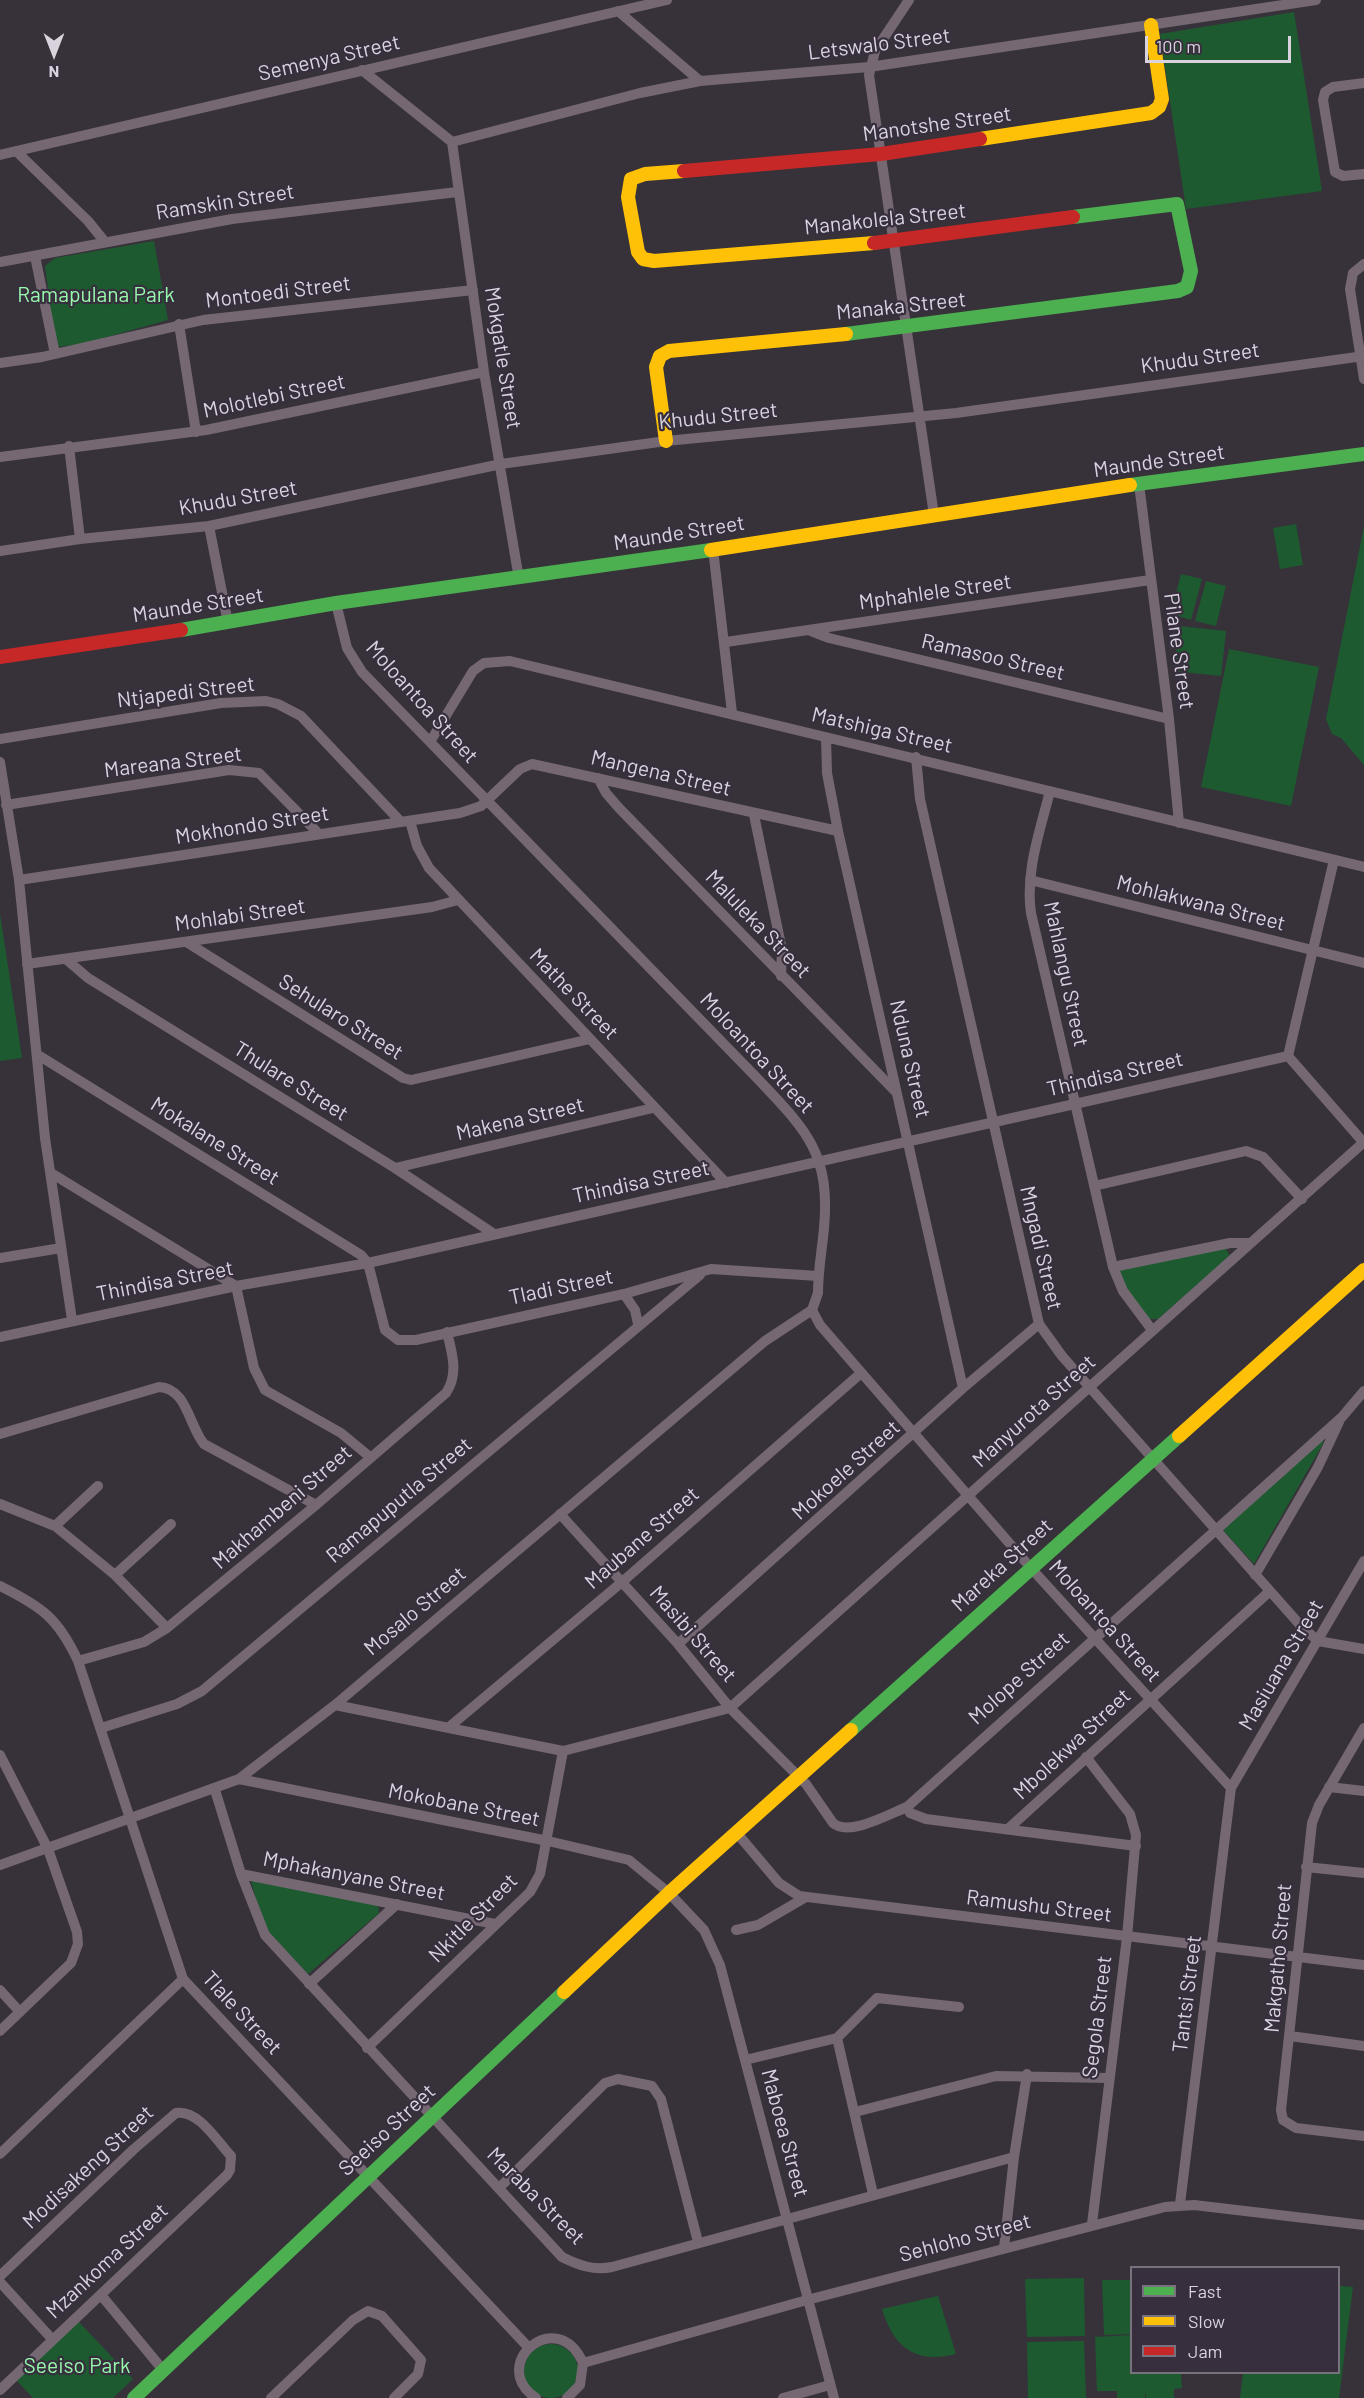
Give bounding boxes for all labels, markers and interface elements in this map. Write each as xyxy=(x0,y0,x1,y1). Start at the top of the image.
street label: Letswalo Street xyxy=(806,23,952,65)
north arrow xyxy=(24,24,84,84)
scale bar xyxy=(1148,24,1294,62)
street label: Semenya Street xyxy=(256,29,402,87)
text: 100 m xyxy=(1156,35,1201,57)
text: N xyxy=(49,63,59,82)
street label: Manotshe Street xyxy=(861,101,1013,147)
street label: Ramskin Street xyxy=(154,179,296,225)
street label: Manakolela Street xyxy=(803,198,967,240)
street label: Montoedi Street xyxy=(204,271,352,313)
park label: Ramapulana Park xyxy=(17,282,175,308)
street label: Mokgatle Street xyxy=(479,285,527,431)
street label: Manaka Street xyxy=(835,287,967,325)
street label: Khudu Street xyxy=(1139,337,1261,379)
street label: Molotlebi Street xyxy=(201,369,347,423)
street label: Khudu Street xyxy=(657,397,779,435)
street label: Maunde Street xyxy=(1092,439,1226,483)
street label: Khudu Street xyxy=(177,475,299,521)
street label: Maunde Street xyxy=(612,510,746,556)
street label: Mphahlele Street xyxy=(857,569,1013,615)
street label: Maunde Street xyxy=(131,582,265,628)
street label: Pilane Street xyxy=(1158,591,1200,711)
street label: Ramasoo Street xyxy=(919,628,1067,686)
street label: Moloantoa Street xyxy=(361,636,483,768)
street label: Ntjapedi Street xyxy=(116,671,256,713)
street label: Matshiga Street xyxy=(809,702,955,758)
street label: Mareana Street xyxy=(103,741,243,783)
street label: Mangena Street xyxy=(588,745,734,801)
street label: Mokhondo Street xyxy=(173,800,331,850)
street label: Maluleka Street xyxy=(700,865,816,983)
street label: Mohlakwana Street xyxy=(1114,870,1288,936)
street label: Mohlabi Street xyxy=(173,893,307,937)
street label: Mahlangu Street xyxy=(1038,899,1094,1049)
street label: Mathe Street xyxy=(524,943,624,1045)
street label: Sehularo Street xyxy=(274,969,408,1065)
street label: Moloantoa Street xyxy=(695,987,819,1119)
street label: Nduna Street xyxy=(884,997,936,1121)
street label: Thulare Street xyxy=(229,1036,353,1126)
street label: Thindisa Street xyxy=(1044,1046,1186,1102)
street label: Mokalane Street xyxy=(146,1091,284,1191)
street label: Makena Street xyxy=(454,1092,586,1146)
street label: Thindisa Street xyxy=(570,1155,712,1209)
street label: Mngadi Street xyxy=(1014,1183,1068,1313)
street label: Thindisa Street xyxy=(94,1255,236,1307)
street label: Tladi Street xyxy=(507,1264,615,1310)
street label: Manyurota Street xyxy=(967,1349,1101,1473)
street label: Mokoele Street xyxy=(787,1415,905,1525)
street label: Ramapuputla Street xyxy=(321,1432,477,1568)
street label: Makhambeni Street xyxy=(207,1440,357,1574)
street label: Maubane Street xyxy=(580,1482,704,1594)
street label: Mareka Street xyxy=(946,1513,1058,1617)
street label: Moloantoa Street xyxy=(1044,1555,1166,1687)
street label: Mosalo Street xyxy=(359,1561,471,1661)
street label: Masibi Street xyxy=(644,1581,742,1687)
street label: Masiuana Street xyxy=(1233,1595,1329,1735)
street label: Molope Street xyxy=(963,1626,1075,1730)
street label: Mbolekwa Street xyxy=(1008,1683,1136,1805)
street label: Mokobane Street xyxy=(386,1778,542,1832)
street label: Mphakanyane Street xyxy=(261,1846,447,1906)
street label: Nkitle Street xyxy=(423,1868,523,1968)
street label: Makgatho Street xyxy=(1259,1882,1297,2034)
street label: Ramushu Street xyxy=(965,1885,1113,1927)
street label: Tantsi Street xyxy=(1167,1934,1207,2054)
street label: Segola Street xyxy=(1077,1954,1117,2080)
street label: Tlale Street xyxy=(197,1966,287,2060)
street label: Maboea Street xyxy=(756,2066,814,2200)
street label: Seeiso Street xyxy=(333,2079,441,2181)
street label: Modisakeng Street xyxy=(17,2100,159,2234)
street label: Maraba Street xyxy=(482,2142,590,2250)
street label: Mzankoma Street xyxy=(41,2198,173,2324)
street label: Sehloho Street xyxy=(896,2208,1034,2268)
legend xyxy=(1130,2266,1340,2374)
text: Fast xyxy=(1188,2280,1222,2302)
text: Slow xyxy=(1188,2310,1225,2332)
text: Jam xyxy=(1188,2340,1222,2362)
park label: Seeiso Park xyxy=(23,2353,131,2379)

